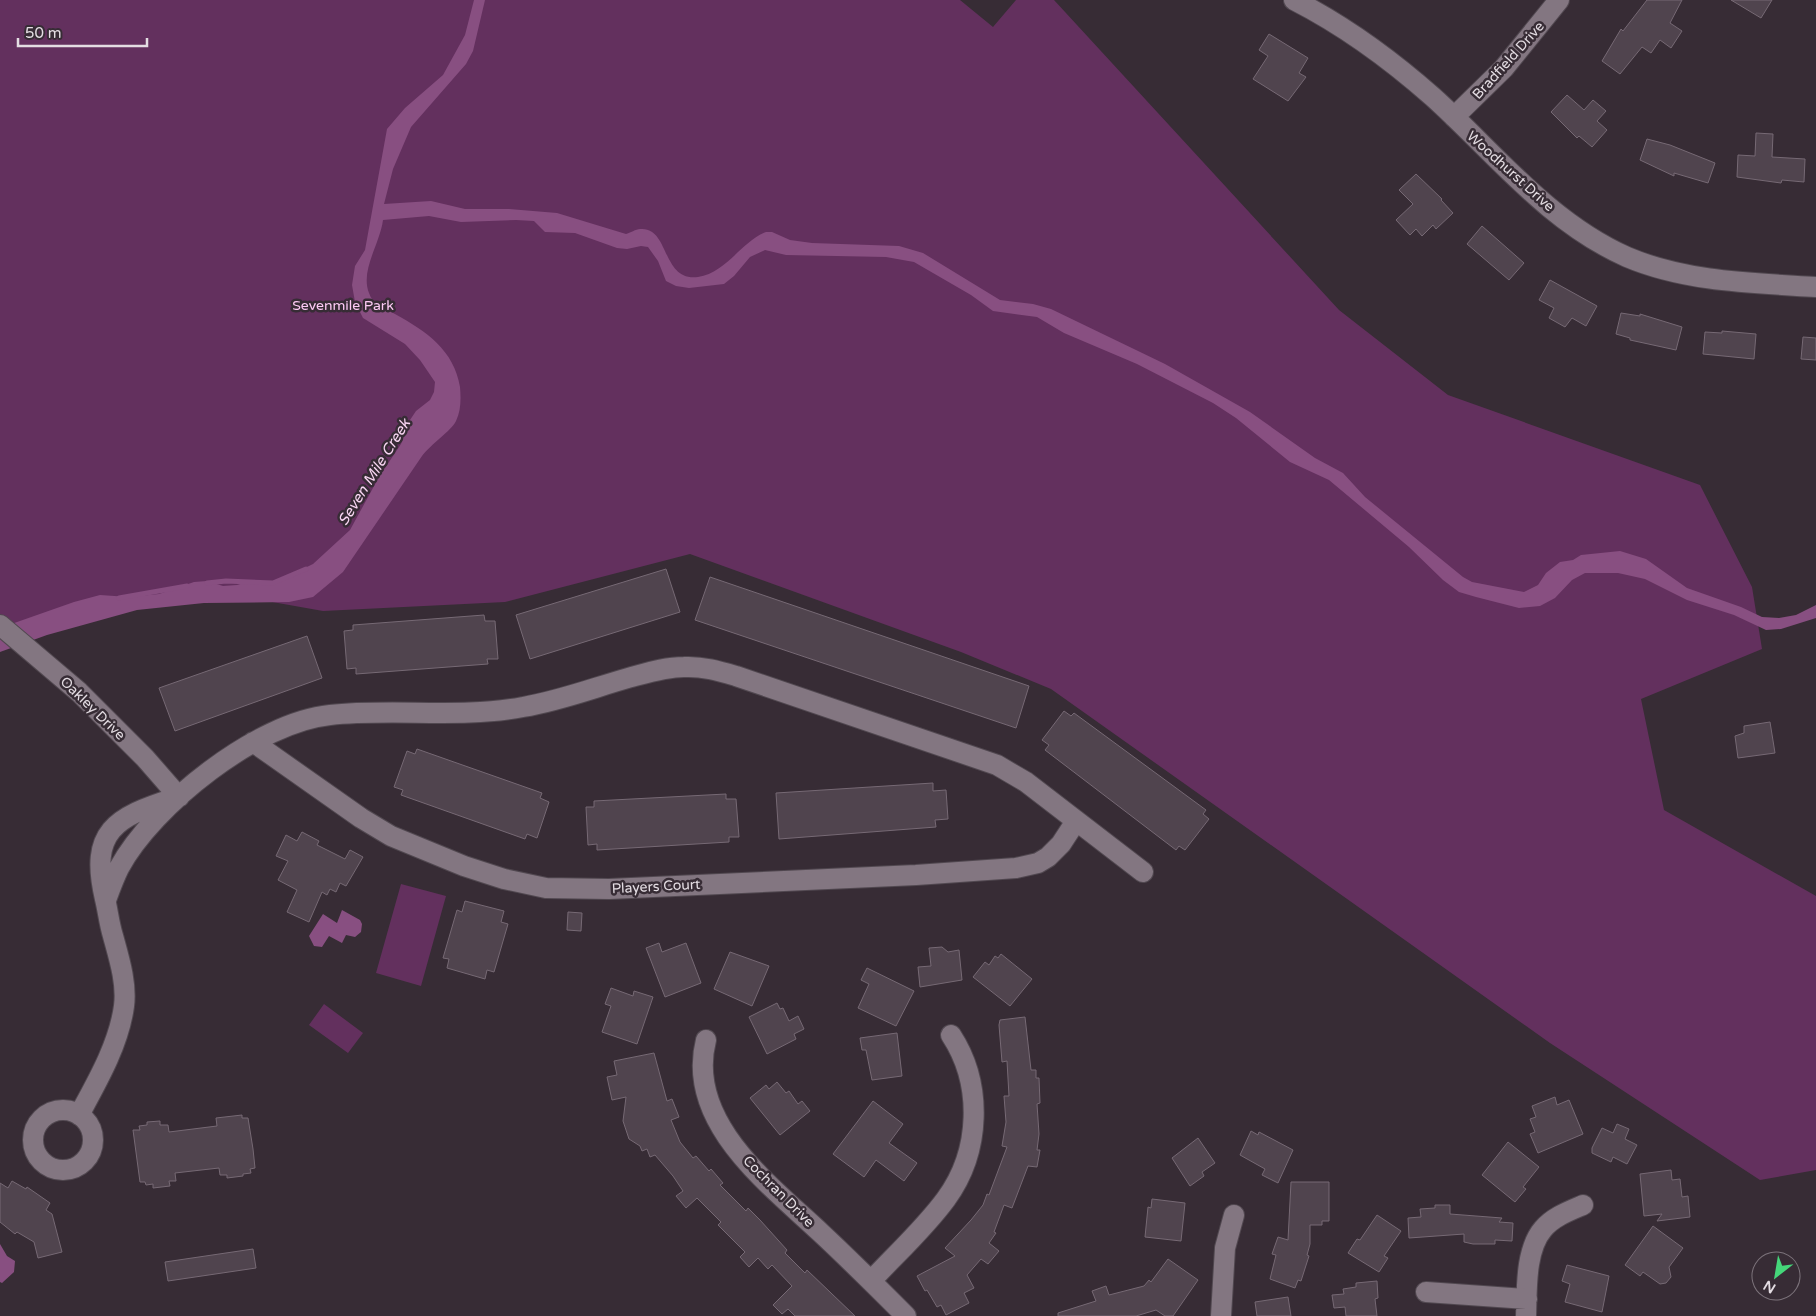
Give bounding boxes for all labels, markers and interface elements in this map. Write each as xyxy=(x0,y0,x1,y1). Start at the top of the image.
scale bar xyxy=(18,15,146,47)
street label: Bradfield Drive xyxy=(1469,18,1548,103)
text: 50 m xyxy=(25,24,62,42)
street label: Woodhurst Drive xyxy=(1463,128,1558,215)
park label: Sevenmile Park xyxy=(292,297,394,314)
water label: Seven Mile Creek xyxy=(334,414,415,529)
street label: Oakley Drive xyxy=(57,673,129,744)
street label: Players Court xyxy=(611,876,701,897)
street label: Cochran Drive xyxy=(739,1152,818,1231)
north arrow xyxy=(1751,1251,1801,1301)
text: N xyxy=(1760,1277,1779,1297)

